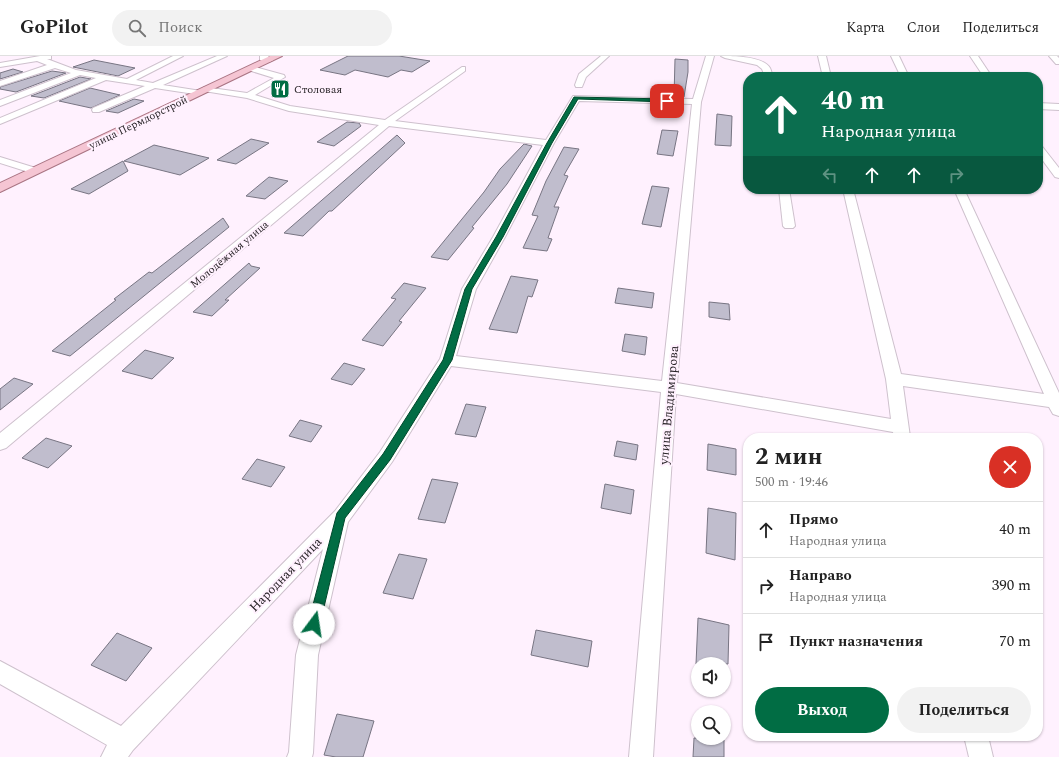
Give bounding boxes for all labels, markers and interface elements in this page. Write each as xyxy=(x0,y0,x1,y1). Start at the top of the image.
search box xyxy=(112,10,392,46)
text: GoPilot xyxy=(20,13,88,42)
text: Поиск xyxy=(158,16,203,39)
icon: search xyxy=(126,17,148,39)
text: Карта xyxy=(846,17,885,38)
text: Слои xyxy=(907,17,940,38)
text: Поделиться xyxy=(962,17,1039,38)
restaurant icon: Столовая xyxy=(269,78,291,100)
text: 40 m xyxy=(821,79,885,122)
place label: Столовая xyxy=(294,81,342,98)
pin xyxy=(650,84,684,118)
icon: ahead xyxy=(755,88,807,140)
icon: arrive xyxy=(656,90,678,112)
street label: улица Пермдорстрой xyxy=(85,91,191,154)
text: Народная улица xyxy=(821,118,956,145)
icon: left xyxy=(819,164,841,186)
icon: ahead xyxy=(861,164,883,186)
icon: ahead xyxy=(903,164,925,186)
icon: right xyxy=(945,164,967,186)
street label: Молодёжная улица xyxy=(186,216,273,292)
street label: улица Владимирова xyxy=(654,344,684,467)
text: 2 мин xyxy=(755,439,823,475)
button: close xyxy=(989,446,1031,488)
text: 500 m · 19:46 xyxy=(755,472,828,492)
text: Прямо xyxy=(789,508,838,531)
text: 40 m xyxy=(999,518,1031,541)
icon: ahead xyxy=(755,519,777,541)
text: Народная улица xyxy=(789,531,887,551)
street label: Народная улица xyxy=(245,532,327,617)
text: Направо xyxy=(789,564,852,587)
text: 390 m xyxy=(992,574,1031,597)
icon: right xyxy=(755,575,777,597)
text: Народная улица xyxy=(789,587,887,607)
position arrow xyxy=(293,603,335,645)
text: Пункт назначения xyxy=(789,630,923,653)
text: 70 m xyxy=(999,630,1031,653)
icon: arrive xyxy=(755,631,777,653)
map controls xyxy=(691,657,731,745)
button: sound xyxy=(691,657,731,697)
button: Выход xyxy=(755,687,889,733)
button: Поделиться xyxy=(897,687,1031,733)
button: search xyxy=(691,705,731,745)

